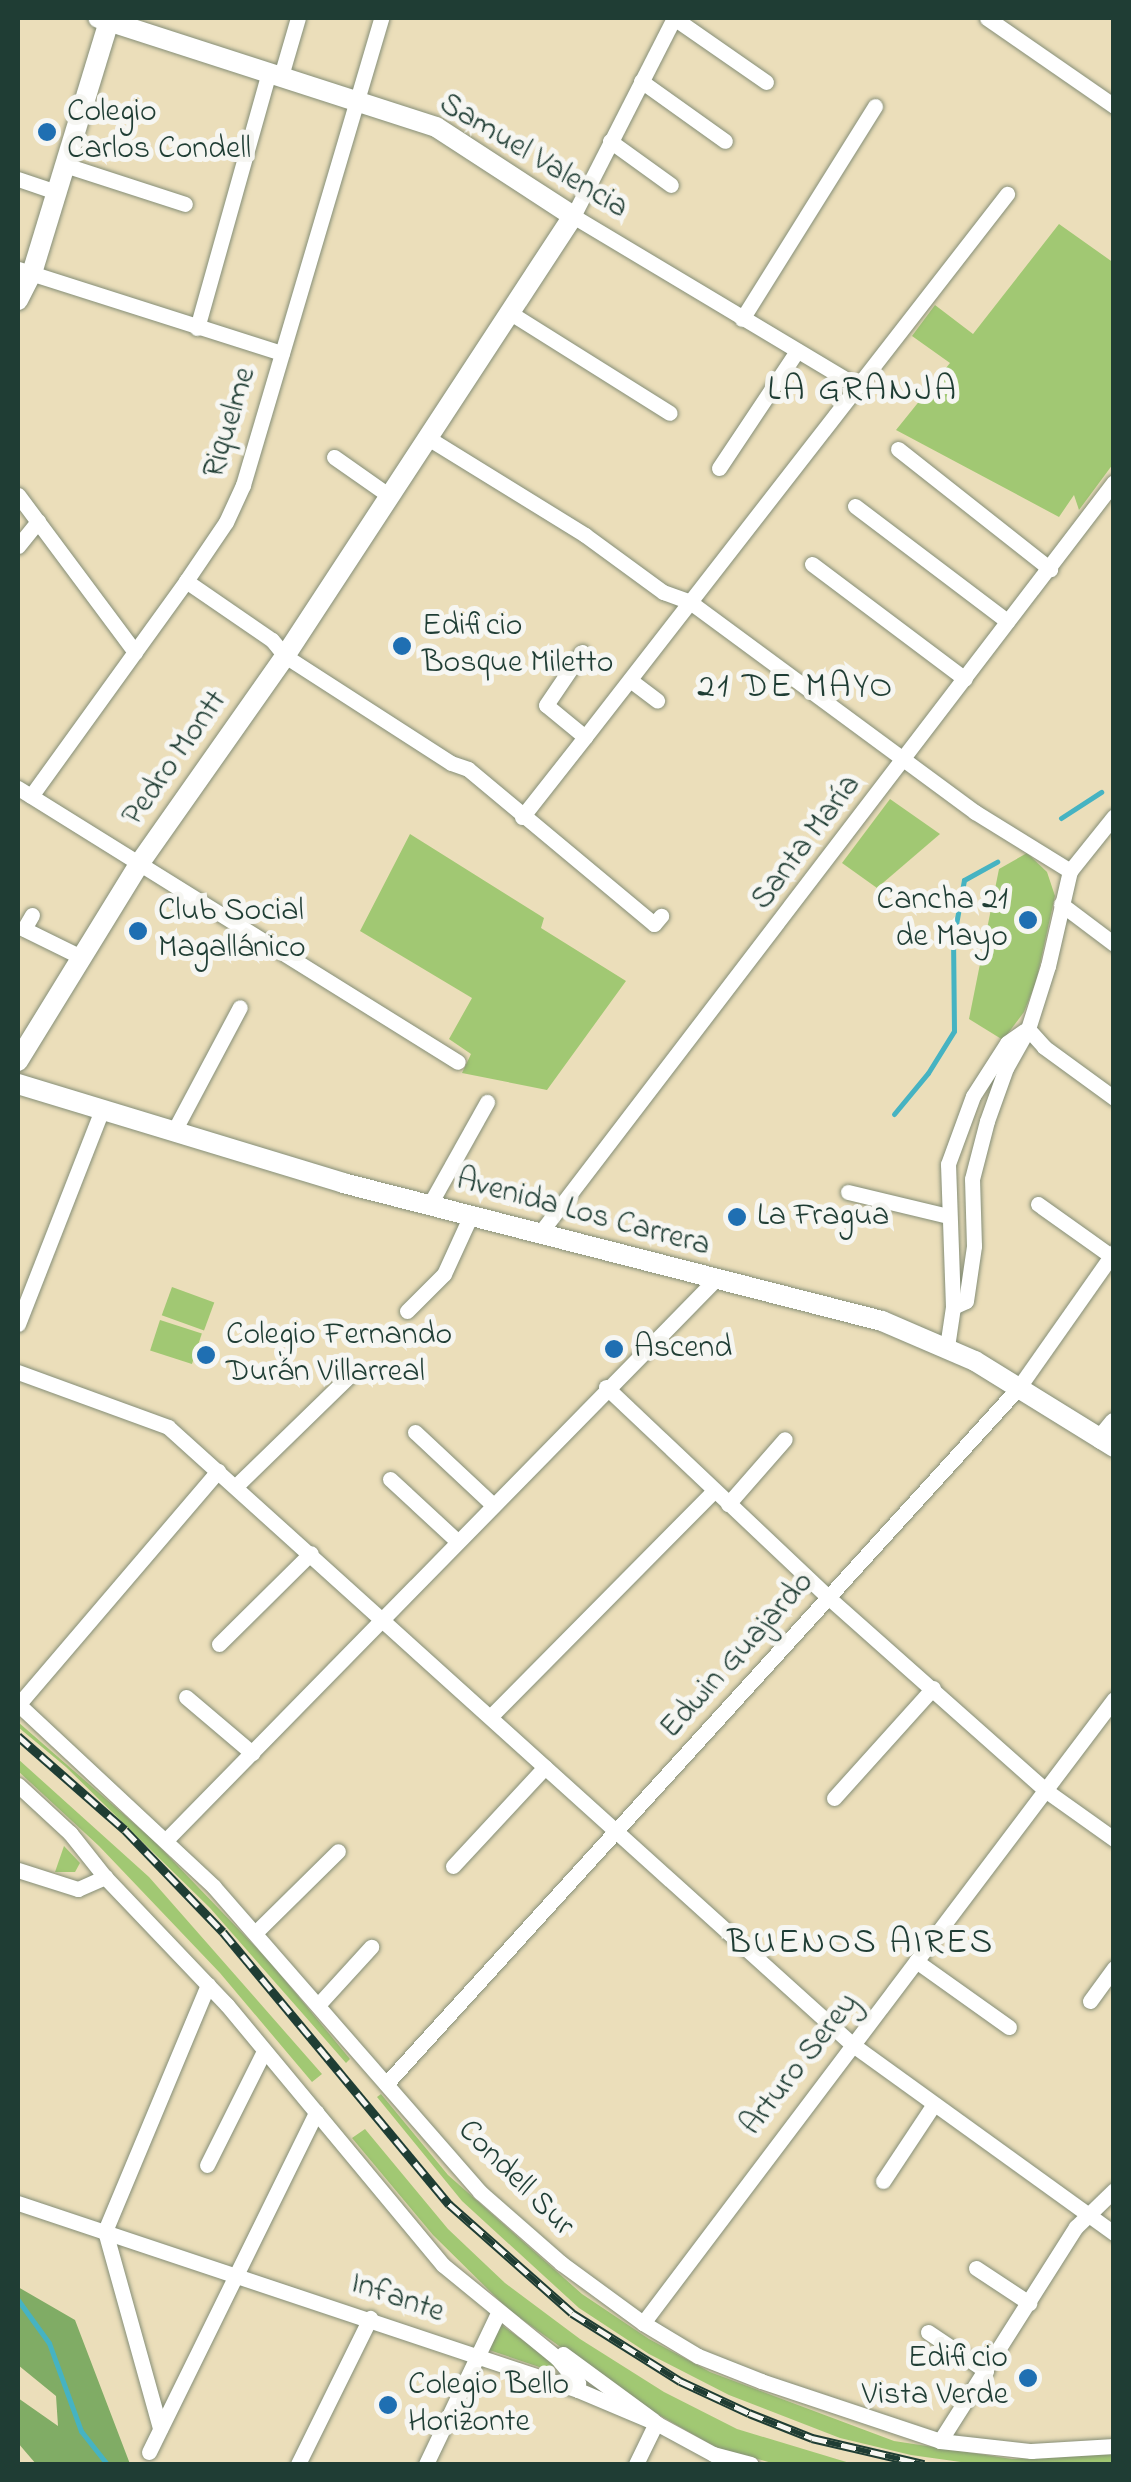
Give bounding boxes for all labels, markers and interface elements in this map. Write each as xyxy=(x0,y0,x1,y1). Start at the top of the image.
street label: Samuel Valencia xyxy=(432,86,634,228)
place label: Colegio Carlos Condell xyxy=(67,95,251,170)
marker: Colegio Carlos Condell xyxy=(36,121,58,143)
street label: Riquelme xyxy=(196,363,266,483)
district label: LA GRANJA xyxy=(768,370,958,412)
place label: Edificio Bosque Miletto xyxy=(422,609,613,684)
marker: Edificio Bosque Miletto xyxy=(391,635,413,657)
district label: 21 DE MAYO xyxy=(697,667,895,709)
street label: Pedro Montt xyxy=(115,684,237,834)
street label: Santa María xyxy=(744,768,870,918)
place label: Cancha 21 de Mayo xyxy=(877,883,1008,958)
place label: Club Social Magallánico xyxy=(158,894,306,969)
marker: Cancha 21 de Mayo xyxy=(1017,909,1039,931)
marker: Club Social Magallánico xyxy=(127,920,149,942)
street label: Avenida Los Carrera xyxy=(452,1162,714,1266)
place label: La Fragua xyxy=(757,1198,889,1236)
marker: La Fragua xyxy=(726,1206,748,1228)
place label: Colegio Fernando Durán Villarreal xyxy=(226,1318,452,1393)
place label: Ascend xyxy=(634,1330,732,1368)
marker: Ascend xyxy=(603,1338,625,1360)
marker: Colegio Fernando Durán Villarreal xyxy=(195,1344,217,1366)
street label: Edwin Guajardo xyxy=(653,1564,823,1748)
district label: BUENOS AIRES xyxy=(727,1923,995,1965)
street label: Arturo Serey xyxy=(734,1986,868,2144)
street label: Condell Sur xyxy=(448,2112,582,2246)
street label: Infante xyxy=(345,2265,449,2333)
place label: Edificio Vista Verde xyxy=(862,2341,1008,2416)
marker: Edificio Vista Verde xyxy=(1017,2367,1039,2389)
place label: Colegio Bello Horizonte xyxy=(408,2368,569,2443)
marker: Colegio Bello Horizonte xyxy=(377,2394,399,2416)

